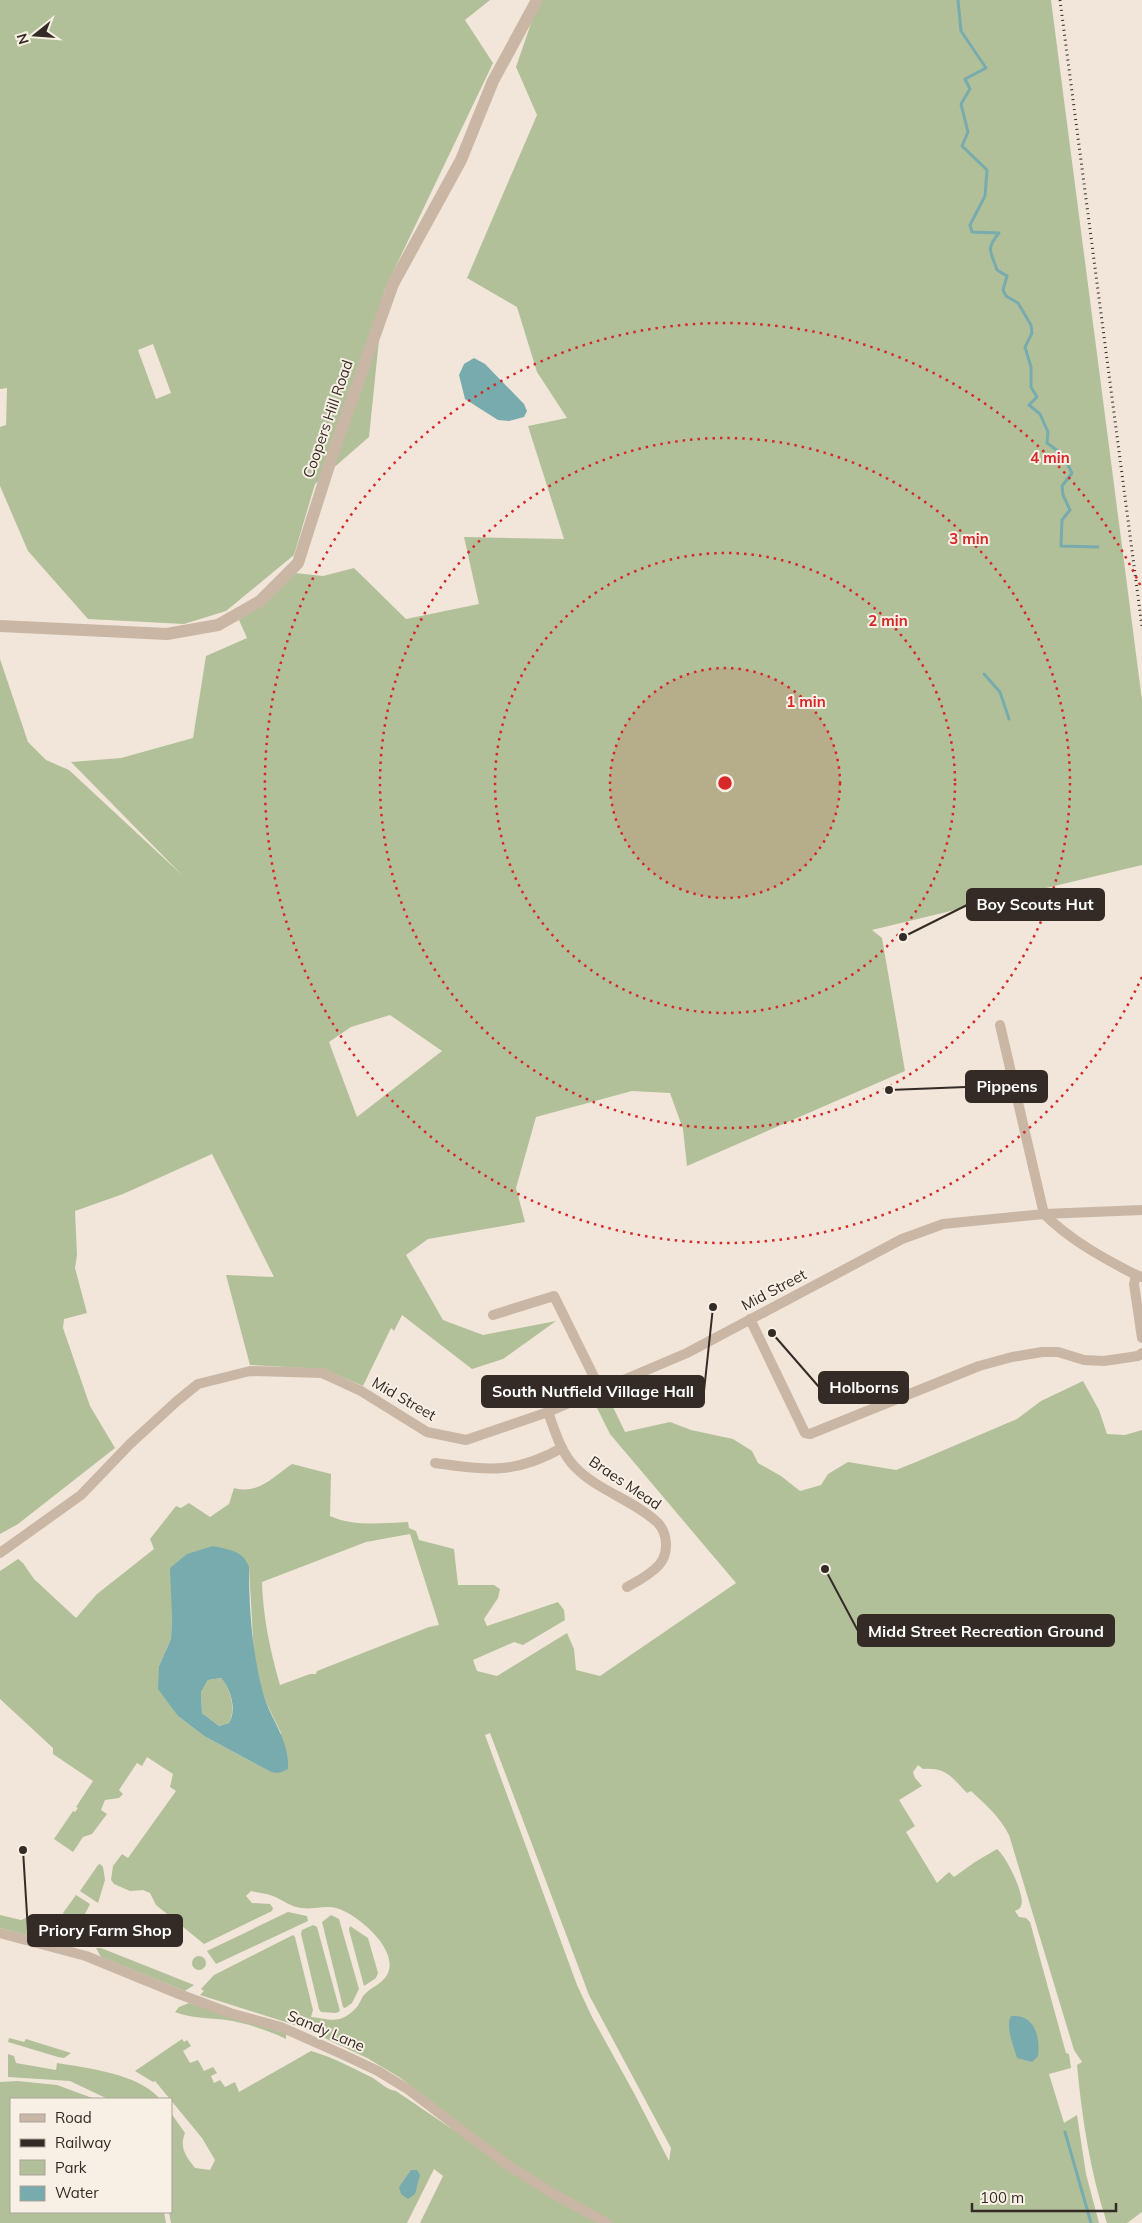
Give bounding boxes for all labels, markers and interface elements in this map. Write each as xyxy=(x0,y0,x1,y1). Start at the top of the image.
north arrow xyxy=(10,10,60,60)
text: N xyxy=(12,31,33,46)
street label: Coopers Hill Road xyxy=(298,357,357,480)
text: 4 min xyxy=(1030,448,1070,467)
text: 3 min xyxy=(949,529,989,548)
text: 2 min xyxy=(868,611,908,630)
text: 1 min xyxy=(786,692,826,711)
centre of rings xyxy=(716,774,734,792)
callout: Boy Scouts Hut xyxy=(967,889,1104,920)
text: Boy Scouts Hut xyxy=(976,894,1094,914)
callout: Pippens xyxy=(966,1071,1047,1102)
text: Pippens xyxy=(976,1076,1038,1096)
street label: Mid Street xyxy=(738,1265,810,1315)
callout: Holborns xyxy=(819,1372,908,1403)
street label: Mid Street xyxy=(369,1373,440,1425)
callout: South Nutfield Village Hall xyxy=(482,1376,704,1407)
text: Holborns xyxy=(829,1377,899,1397)
text: South Nutfield Village Hall xyxy=(492,1381,694,1401)
street label: Braes Mead xyxy=(586,1451,665,1514)
callout: Midd Street Recreation Ground xyxy=(858,1615,1114,1646)
text: Midd Street Recreation Ground xyxy=(868,1621,1104,1641)
callout: Priory Farm Shop xyxy=(28,1915,182,1946)
text: Priory Farm Shop xyxy=(38,1920,172,1940)
street label: Sandy Lane xyxy=(285,2006,368,2055)
legend xyxy=(10,2098,172,2213)
text: Road xyxy=(55,2108,92,2127)
text: Railway xyxy=(55,2133,111,2152)
text: Park xyxy=(55,2158,87,2177)
scale bar xyxy=(972,2180,1116,2212)
text: Water xyxy=(55,2183,99,2202)
text: 100 m xyxy=(980,2188,1024,2207)

